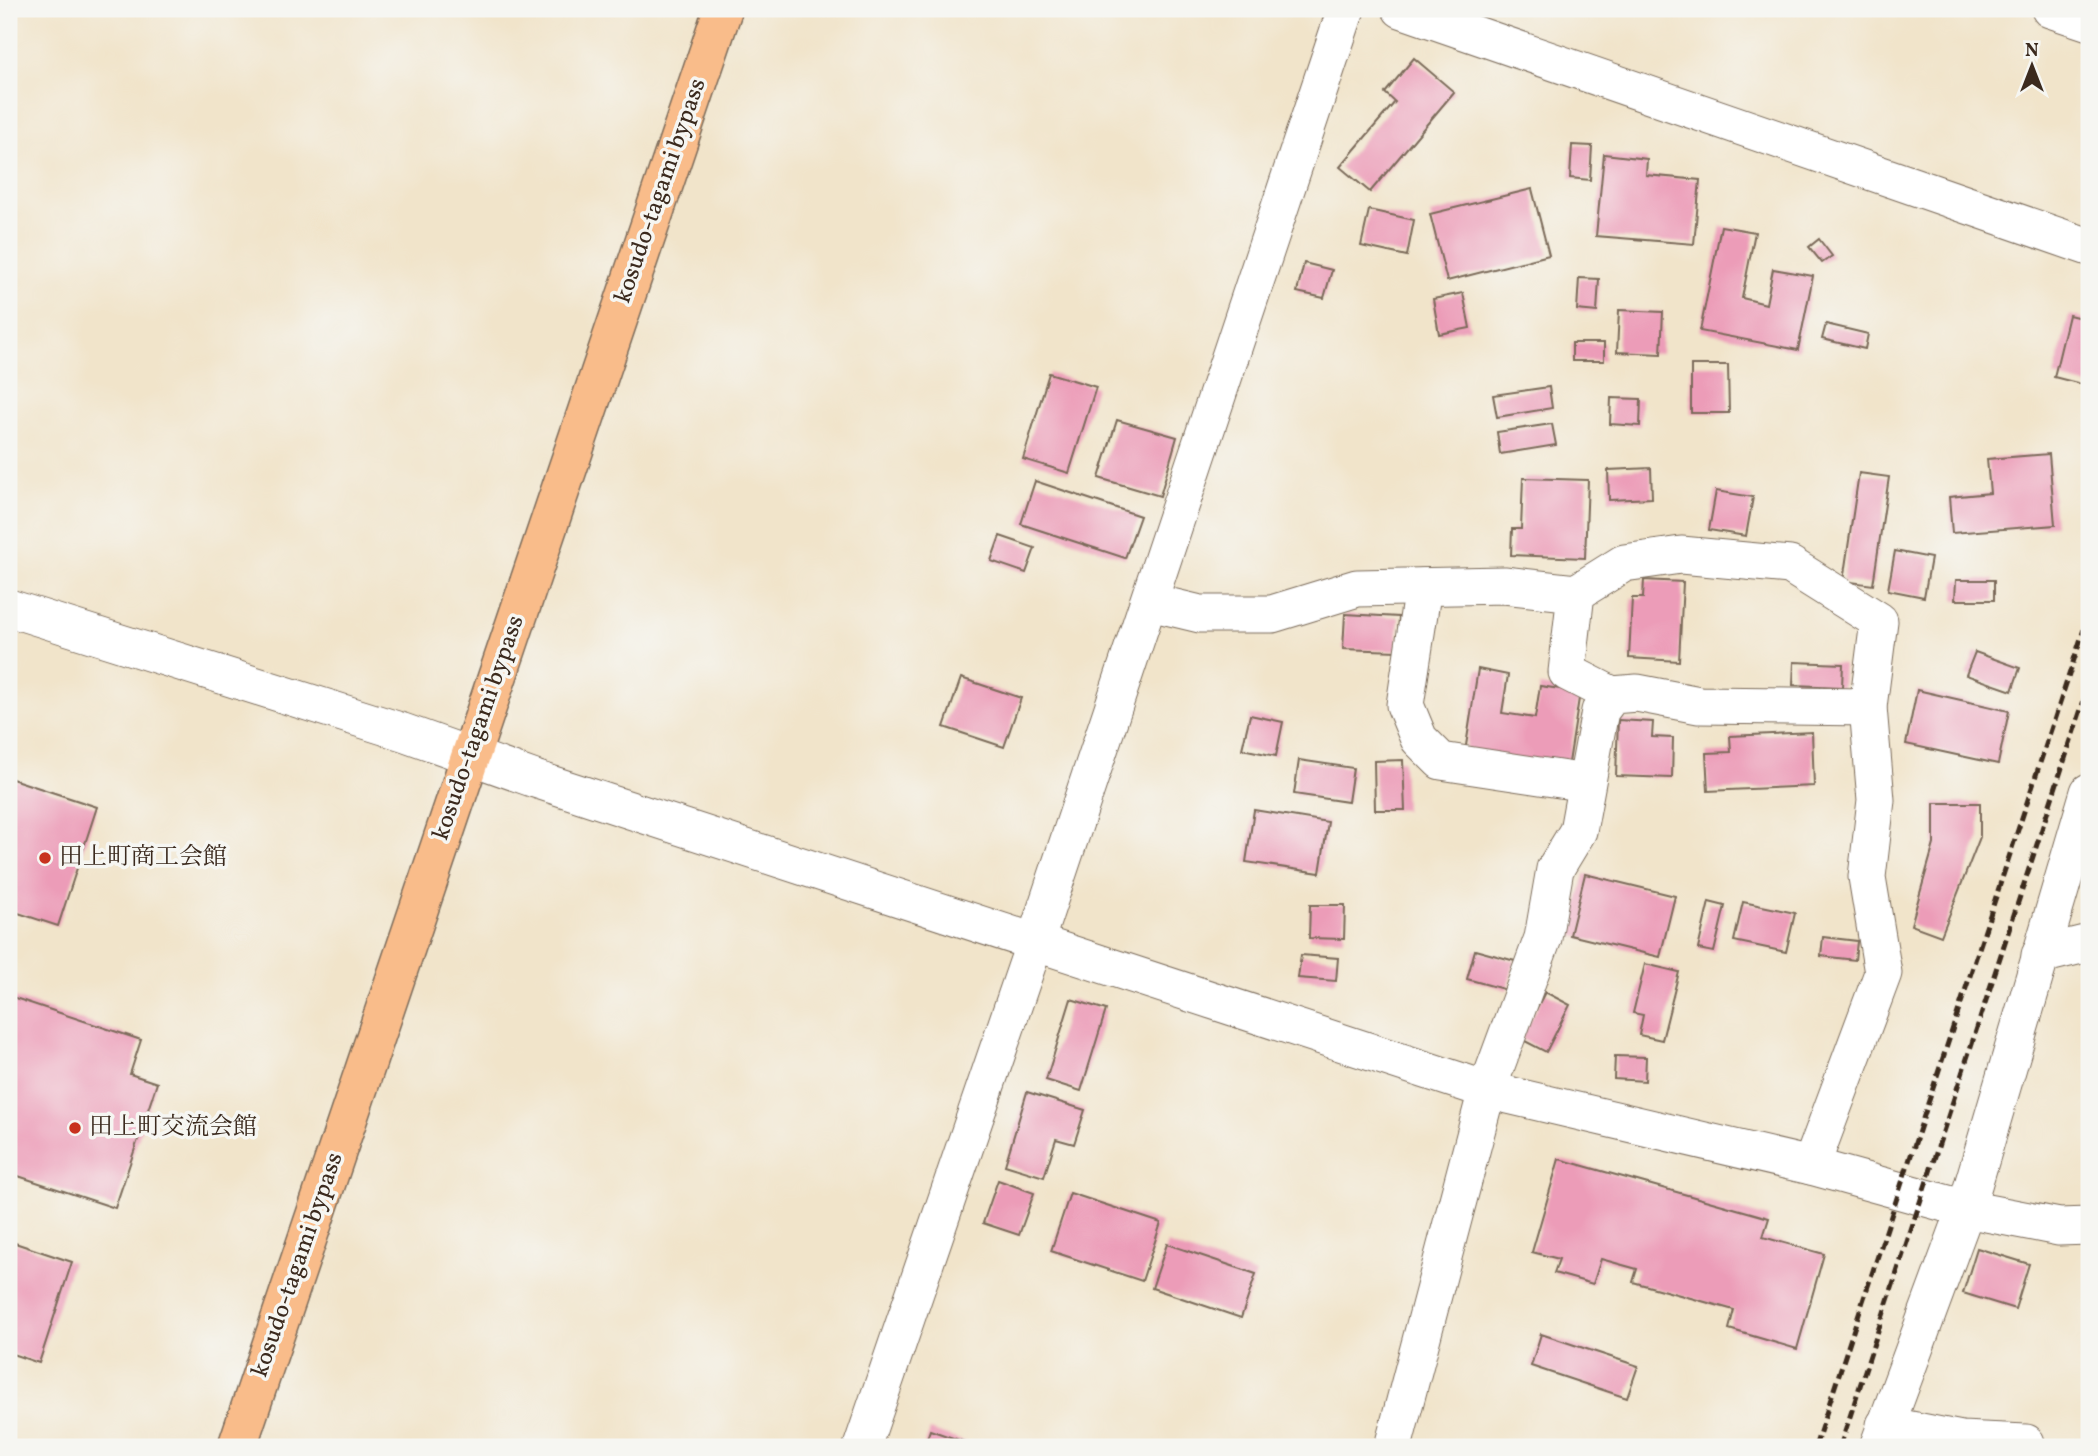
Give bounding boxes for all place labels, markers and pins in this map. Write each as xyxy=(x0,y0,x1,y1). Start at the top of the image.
place label: 田上町商工会館 xyxy=(59,841,227,875)
marker: 田上町商工会館 xyxy=(37,850,53,866)
place label: 田上町交流会館 xyxy=(89,1111,257,1145)
marker: 田上町交流会館 xyxy=(67,1120,83,1136)

